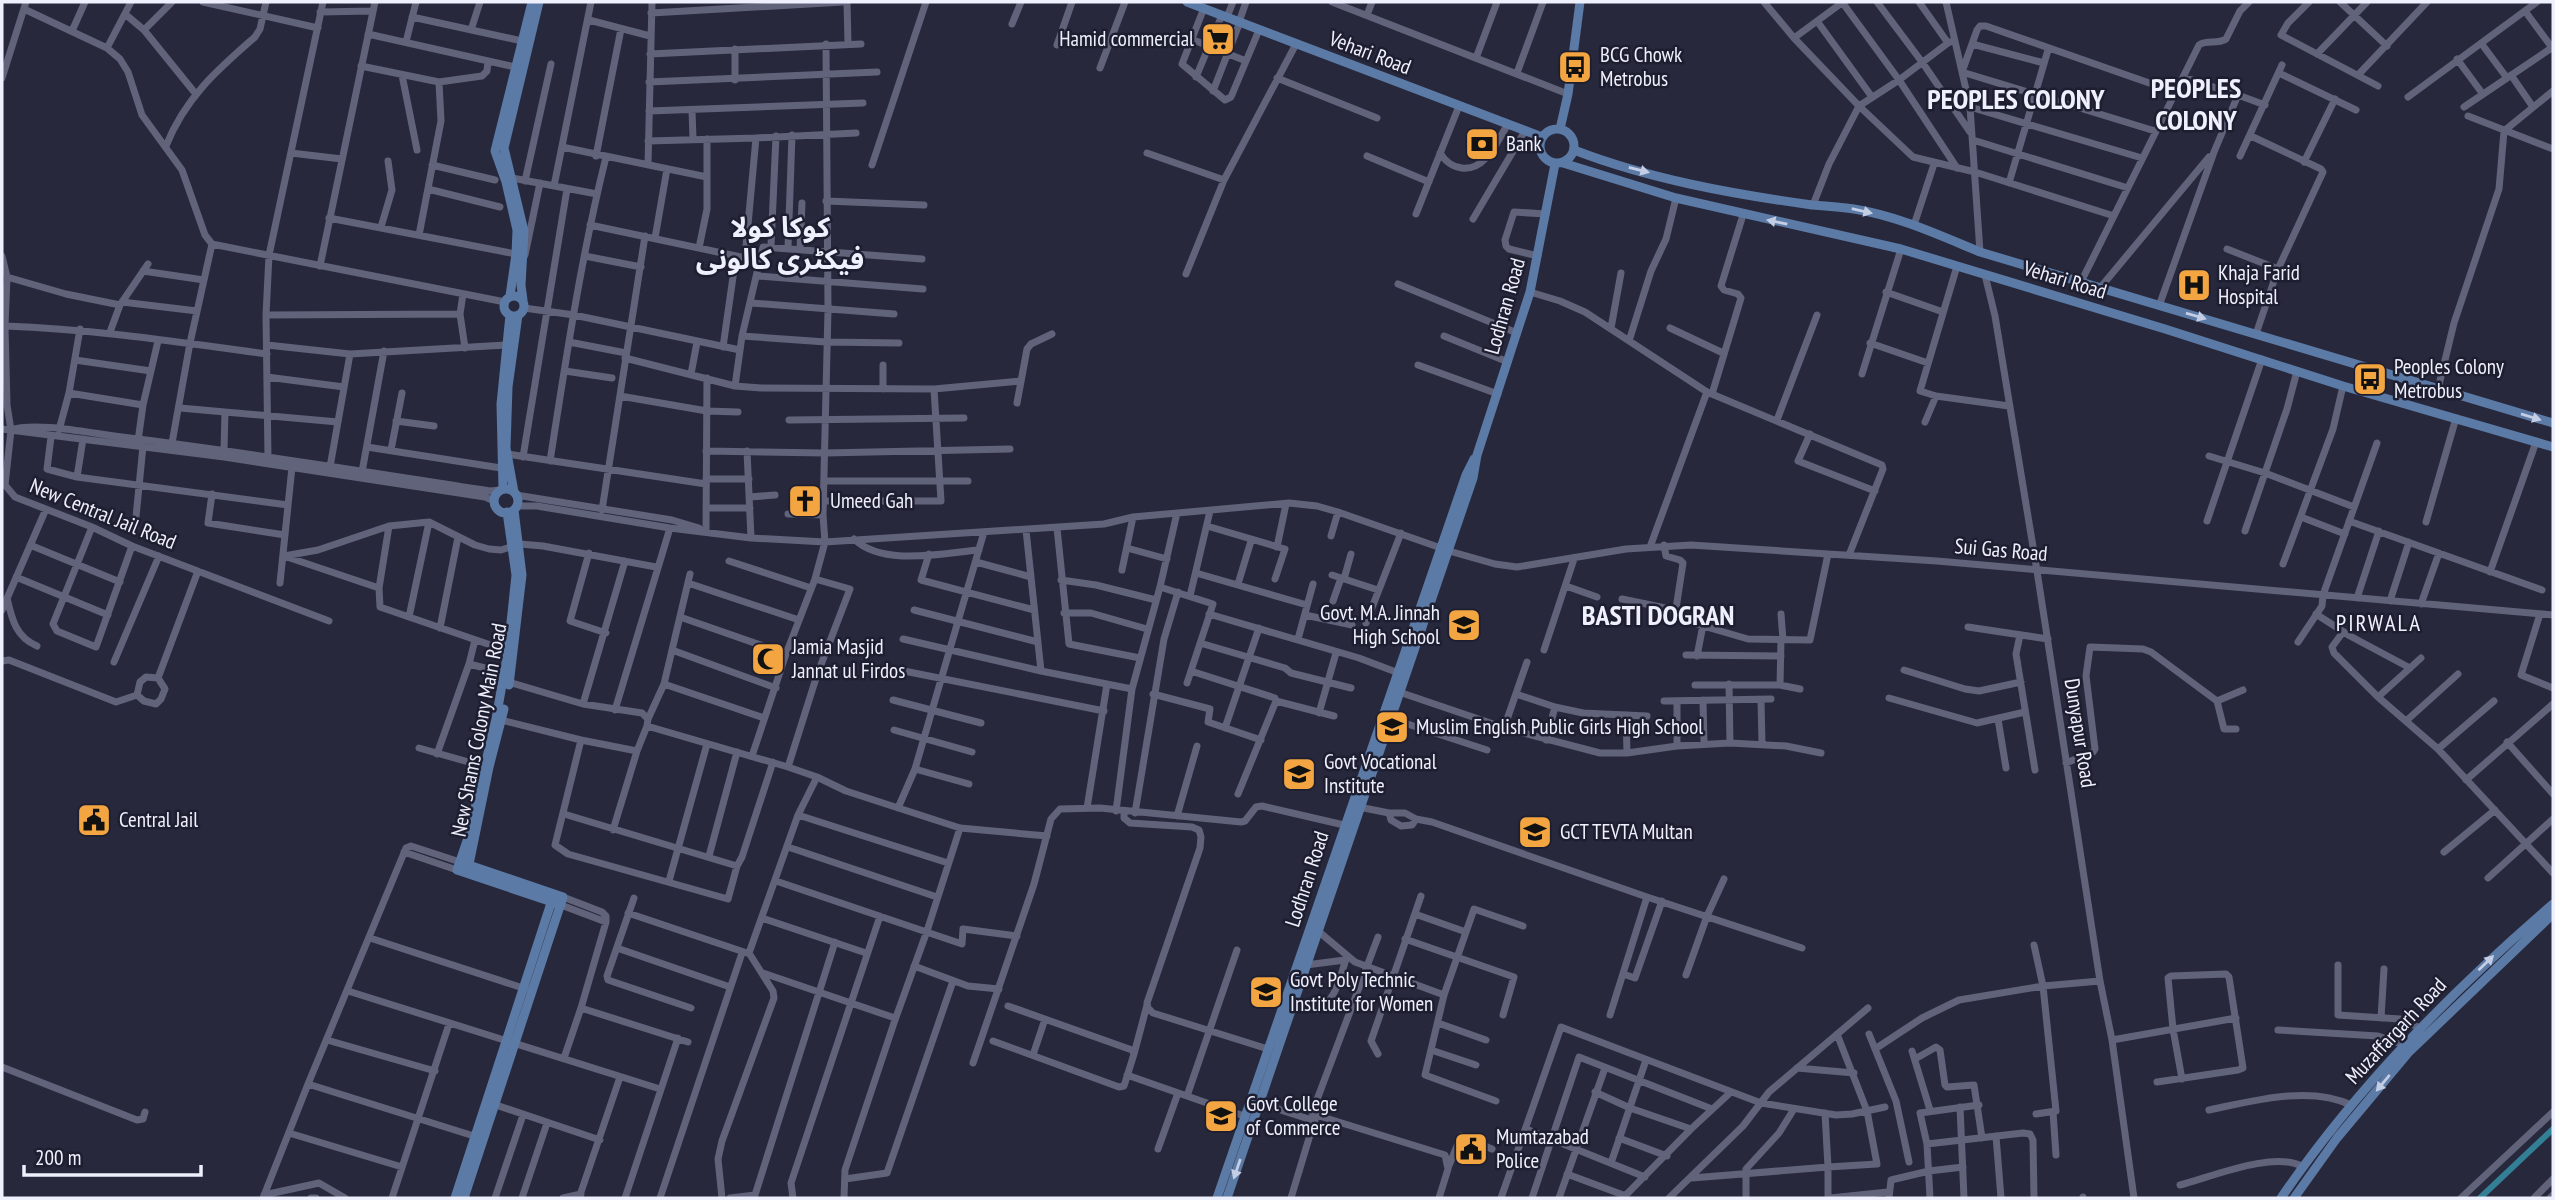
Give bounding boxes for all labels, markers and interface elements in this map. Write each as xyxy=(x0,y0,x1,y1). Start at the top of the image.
supermarket icon: Hamid commercial xyxy=(1199,20,1237,58)
street label: Vehari Road xyxy=(1324,24,1415,80)
place label: Hamid commercial xyxy=(1059,25,1194,52)
place label: BCG Chowk Metrobus xyxy=(1600,41,1682,92)
bus stop icon: BCG Chowk Metrobus xyxy=(1556,48,1594,86)
district label: PEOPLES COLONY xyxy=(2151,69,2241,138)
district label: PEOPLES COLONY xyxy=(1927,80,2105,117)
bank icon: Bank xyxy=(1463,125,1501,163)
place label: Bank xyxy=(1506,130,1542,157)
one-way arrow xyxy=(1628,165,1650,176)
one-way arrow xyxy=(1851,206,1873,217)
district label: کوکا کولا فیکٹری کالونی xyxy=(696,208,864,277)
one-way arrow xyxy=(1766,217,1788,228)
street label: Vehari Road xyxy=(2019,254,2110,305)
street label: Lodhran Road xyxy=(1478,255,1531,357)
place label: Khaja Farid Hospital xyxy=(2218,259,2300,310)
hospital icon: Khaja Farid Hospital xyxy=(2175,266,2213,304)
one-way arrow xyxy=(2186,312,2207,322)
place label: Peoples Colony Metrobus xyxy=(2394,353,2504,404)
bus stop icon: Peoples Colony Metrobus xyxy=(2351,360,2389,398)
one-way arrow xyxy=(2521,412,2542,422)
street label: New Central Jail Road xyxy=(26,472,180,555)
church icon: Umeed Gah xyxy=(786,482,824,520)
place label: Umeed Gah xyxy=(830,487,913,514)
street label: Sui Gas Road xyxy=(1953,532,2049,567)
district label: BASTI DOGRAN xyxy=(1582,596,1734,633)
place label: Govt. M.A. Jinnah High School xyxy=(1320,599,1440,650)
school or university icon: Govt. M.A. Jinnah High School xyxy=(1445,606,1483,644)
district label: PIRWALA xyxy=(2336,608,2422,637)
street label: New Shams Colony Main Road xyxy=(445,621,512,839)
place label: Jamia Masjid Jannat ul Firdos xyxy=(791,633,905,684)
mosque icon: Jamia Masjid Jannat ul Firdos xyxy=(749,640,787,678)
street label: Dunyapur Road xyxy=(2059,677,2102,789)
school or university icon: Muslim English Public Girls High School xyxy=(1373,708,1411,746)
place label: Muslim English Public Girls High School xyxy=(1416,713,1703,740)
place label: Govt Vocational Institute xyxy=(1324,748,1437,799)
school or university icon: Govt Vocational Institute xyxy=(1280,755,1318,793)
public building icon: Central Jail xyxy=(75,801,113,839)
place label: Central Jail xyxy=(119,806,198,833)
school or university icon: GCT TEVTA Multan xyxy=(1516,813,1554,851)
place label: GCT TEVTA Multan xyxy=(1560,818,1693,845)
street label: Lodhran Road xyxy=(1278,828,1335,930)
one-way arrow xyxy=(2478,954,2495,971)
place label: Govt Poly Technic Institute for Women xyxy=(1290,966,1433,1017)
street label: Muzaffargarh Road xyxy=(2339,972,2452,1090)
school or university icon: Govt Poly Technic Institute for Women xyxy=(1247,973,1285,1011)
one-way arrow xyxy=(2375,1074,2391,1092)
place label: Govt College of Commerce xyxy=(1246,1090,1340,1141)
school or university icon: Govt College of Commerce xyxy=(1202,1097,1240,1135)
place label: Mumtazabad Police xyxy=(1496,1123,1589,1174)
public building icon: Mumtazabad Police xyxy=(1452,1130,1490,1168)
scale bar xyxy=(24,1134,201,1178)
text: 200 m xyxy=(35,1144,81,1171)
one-way arrow xyxy=(1231,1159,1242,1180)

